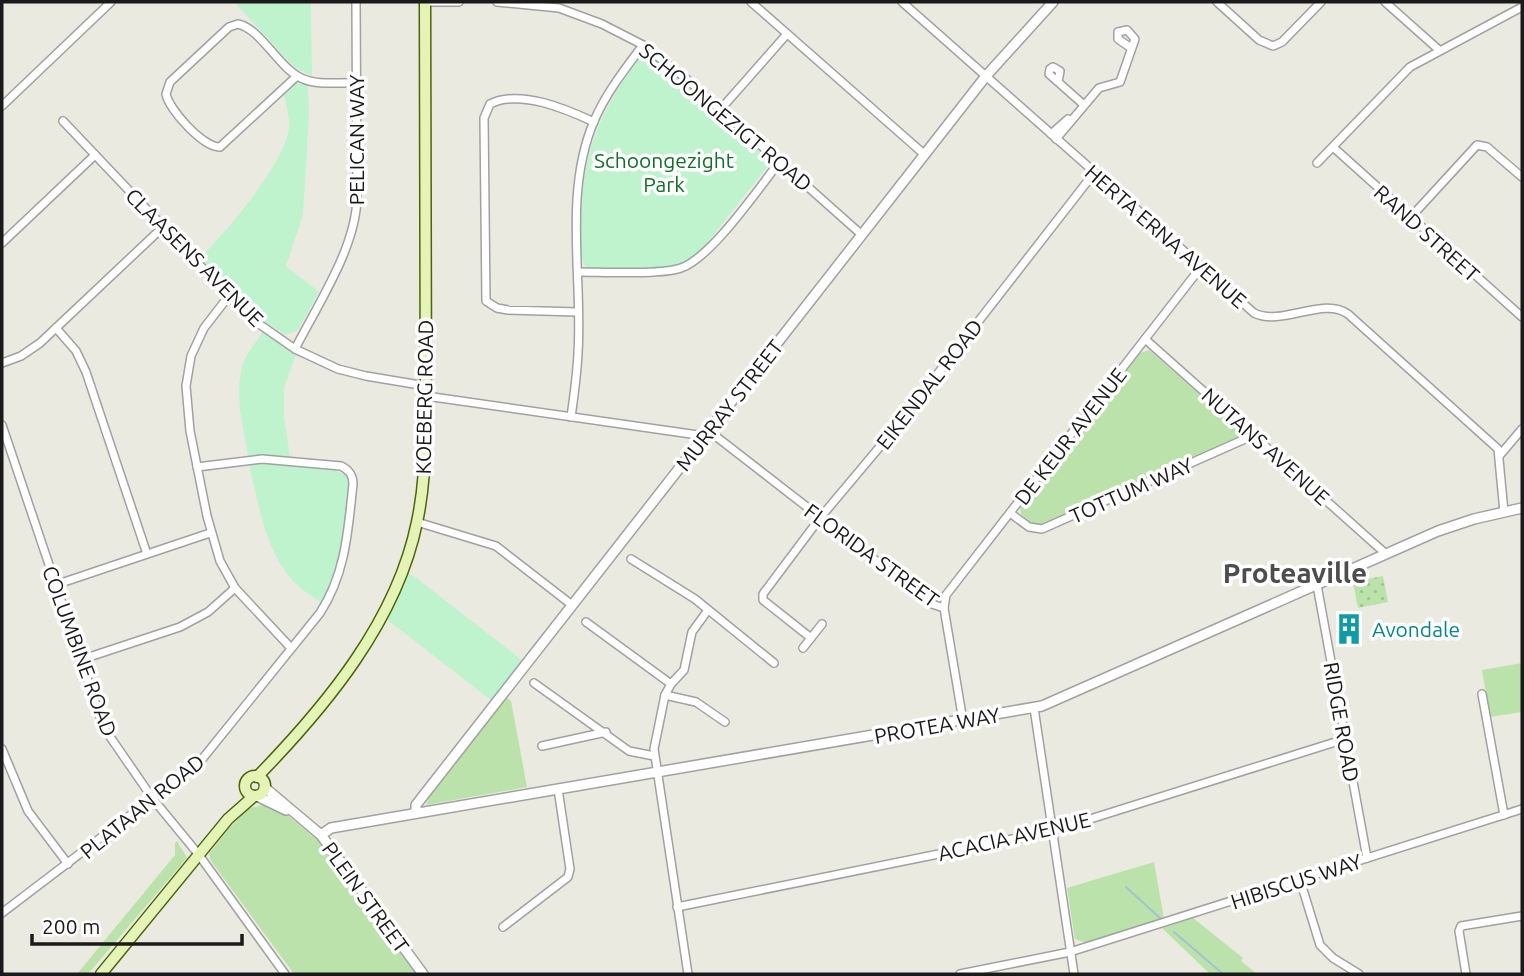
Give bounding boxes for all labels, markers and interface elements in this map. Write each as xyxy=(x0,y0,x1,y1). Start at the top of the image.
street label: SCHOONGEZIGT ROAD xyxy=(635,38,817,196)
street label: PELICAN WAY xyxy=(344,75,368,205)
park label: Schoongezight Park xyxy=(594,148,734,196)
street label: HERTA ERNA AVENUE xyxy=(1081,159,1251,313)
street label: RAND STREET xyxy=(1370,180,1485,287)
street label: CLAASENS AVENUE xyxy=(121,183,269,331)
street label: EIKENDAL ROAD xyxy=(871,314,987,454)
street label: KOEBERG ROAD xyxy=(411,319,437,475)
street label: MURRAY STREET xyxy=(670,335,788,475)
street label: DE KEUR AVENUE xyxy=(1009,363,1131,509)
street label: NUTANS AVENUE xyxy=(1197,383,1335,509)
street label: TOTTUM WAY xyxy=(1066,452,1196,528)
street label: FLORIDA STREET xyxy=(800,498,944,612)
district label: Proteaville xyxy=(1223,557,1367,588)
street label: COLUMBINE ROAD xyxy=(38,562,122,740)
building icon: Avondale xyxy=(1332,612,1366,646)
place label: Avondale xyxy=(1372,617,1460,641)
street label: RIDGE ROAD xyxy=(1320,660,1364,784)
street label: PROTEA WAY xyxy=(872,702,1002,748)
street label: PLATAAN ROAD xyxy=(75,749,209,863)
street label: ACACIA AVENUE xyxy=(935,807,1093,865)
street label: PLEIN STREET xyxy=(318,837,414,957)
street label: HIBISCUS WAY xyxy=(1228,849,1364,913)
scale bar xyxy=(32,902,242,946)
text: 200 m xyxy=(42,914,100,938)

